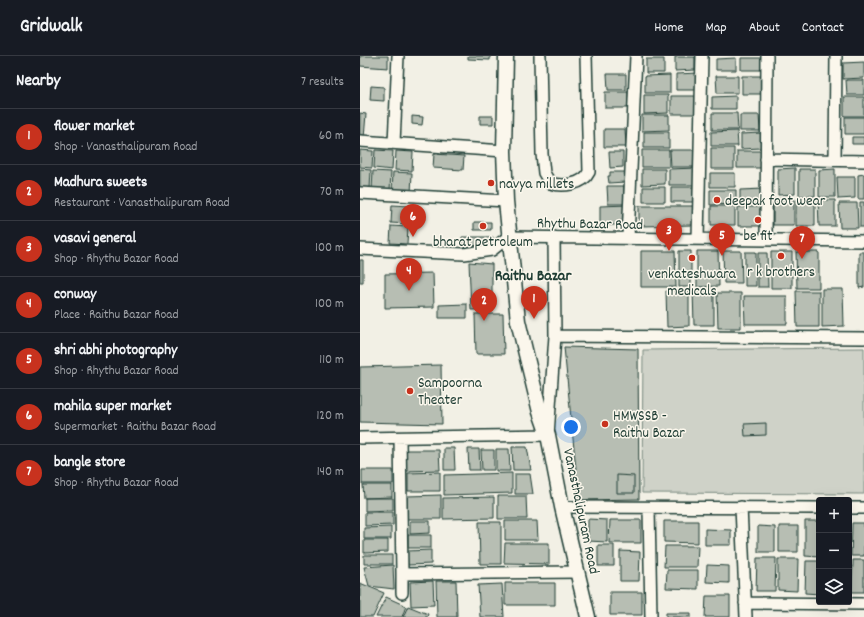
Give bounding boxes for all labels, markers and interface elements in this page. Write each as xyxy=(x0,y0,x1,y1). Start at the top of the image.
text: Gridwalk xyxy=(20,14,83,41)
text: Home xyxy=(654,18,683,38)
text: Map xyxy=(705,18,727,38)
text: About xyxy=(749,18,780,38)
text: Contact xyxy=(802,18,844,38)
text: Nearby xyxy=(16,70,60,94)
text: 7 results xyxy=(301,73,344,92)
text: flower market xyxy=(54,116,135,138)
text: 1 xyxy=(28,127,30,146)
text: 60 m xyxy=(319,127,344,146)
text: Shop · Vanasthalipuram Road xyxy=(54,138,197,157)
text: Madhura sweets xyxy=(54,172,147,194)
place label: navya millets xyxy=(499,174,574,196)
marker: navya millets xyxy=(486,178,496,188)
text: 2 xyxy=(26,183,32,202)
text: 70 m xyxy=(320,183,344,202)
place label: deepak foot wear xyxy=(725,191,826,213)
text: Restaurant · Vanasthalipuram Road xyxy=(54,194,230,213)
marker: deepak foot wear xyxy=(712,195,722,205)
pin: 6 xyxy=(400,204,426,237)
street label: Rhythu Bazar Road xyxy=(537,213,643,237)
marker: be fit xyxy=(753,215,763,225)
pin: 3 xyxy=(656,218,682,251)
marker: bharat petroleum xyxy=(478,221,488,231)
pin: 5 xyxy=(709,223,735,256)
place label: be fit xyxy=(744,226,773,248)
pin: 7 xyxy=(789,226,815,259)
text: vasavi general xyxy=(54,228,136,250)
place label: bharat petroleum xyxy=(433,232,533,254)
text: 3 xyxy=(26,239,32,258)
text: 100 m xyxy=(315,239,344,258)
text: Shop · Rhythu Bazar Road xyxy=(54,250,179,269)
marker: r k brothers xyxy=(776,251,786,261)
marker: venkateshwara medicals xyxy=(687,253,697,263)
pin: 4 xyxy=(396,258,422,291)
place label: r k brothers xyxy=(747,262,815,284)
place label: venkateshwara medicals xyxy=(648,264,737,303)
district label: Raithu Bazar xyxy=(495,265,572,288)
text: conway xyxy=(54,284,96,306)
pin: 1 xyxy=(521,286,547,319)
pin: 2 xyxy=(471,288,497,321)
text: 4 xyxy=(26,295,32,314)
text: 100 m xyxy=(315,295,344,314)
text: Place · Raithu Bazar Road xyxy=(54,306,179,325)
text: shri abhi photography xyxy=(54,340,177,362)
text: 5 xyxy=(26,351,32,370)
text: 110 m xyxy=(319,351,344,370)
text: Shop · Rhythu Bazar Road xyxy=(54,362,179,381)
place label: Sampoorna Theater xyxy=(418,373,483,412)
marker: Sampoorna Theater xyxy=(405,386,415,396)
text: mahila super market xyxy=(54,396,171,418)
place label: HMWSSB - Raithu Bazar xyxy=(613,406,685,445)
text: 6 xyxy=(26,407,32,426)
text: 120 m xyxy=(316,407,344,426)
your location xyxy=(561,417,581,437)
text: Supermarket · Raithu Bazar Road xyxy=(54,418,216,437)
marker: HMWSSB - Raithu Bazar xyxy=(600,419,610,429)
street label: Vanasthalipuram Road xyxy=(556,446,604,576)
text: bangle store xyxy=(54,452,125,474)
text: 7 xyxy=(27,463,31,482)
text: 140 m xyxy=(317,463,344,482)
text: Shop · Rhythu Bazar Road xyxy=(54,474,179,493)
map controls xyxy=(816,497,852,605)
button: + xyxy=(816,497,852,533)
button: − xyxy=(816,533,852,569)
button: layers xyxy=(816,569,852,605)

